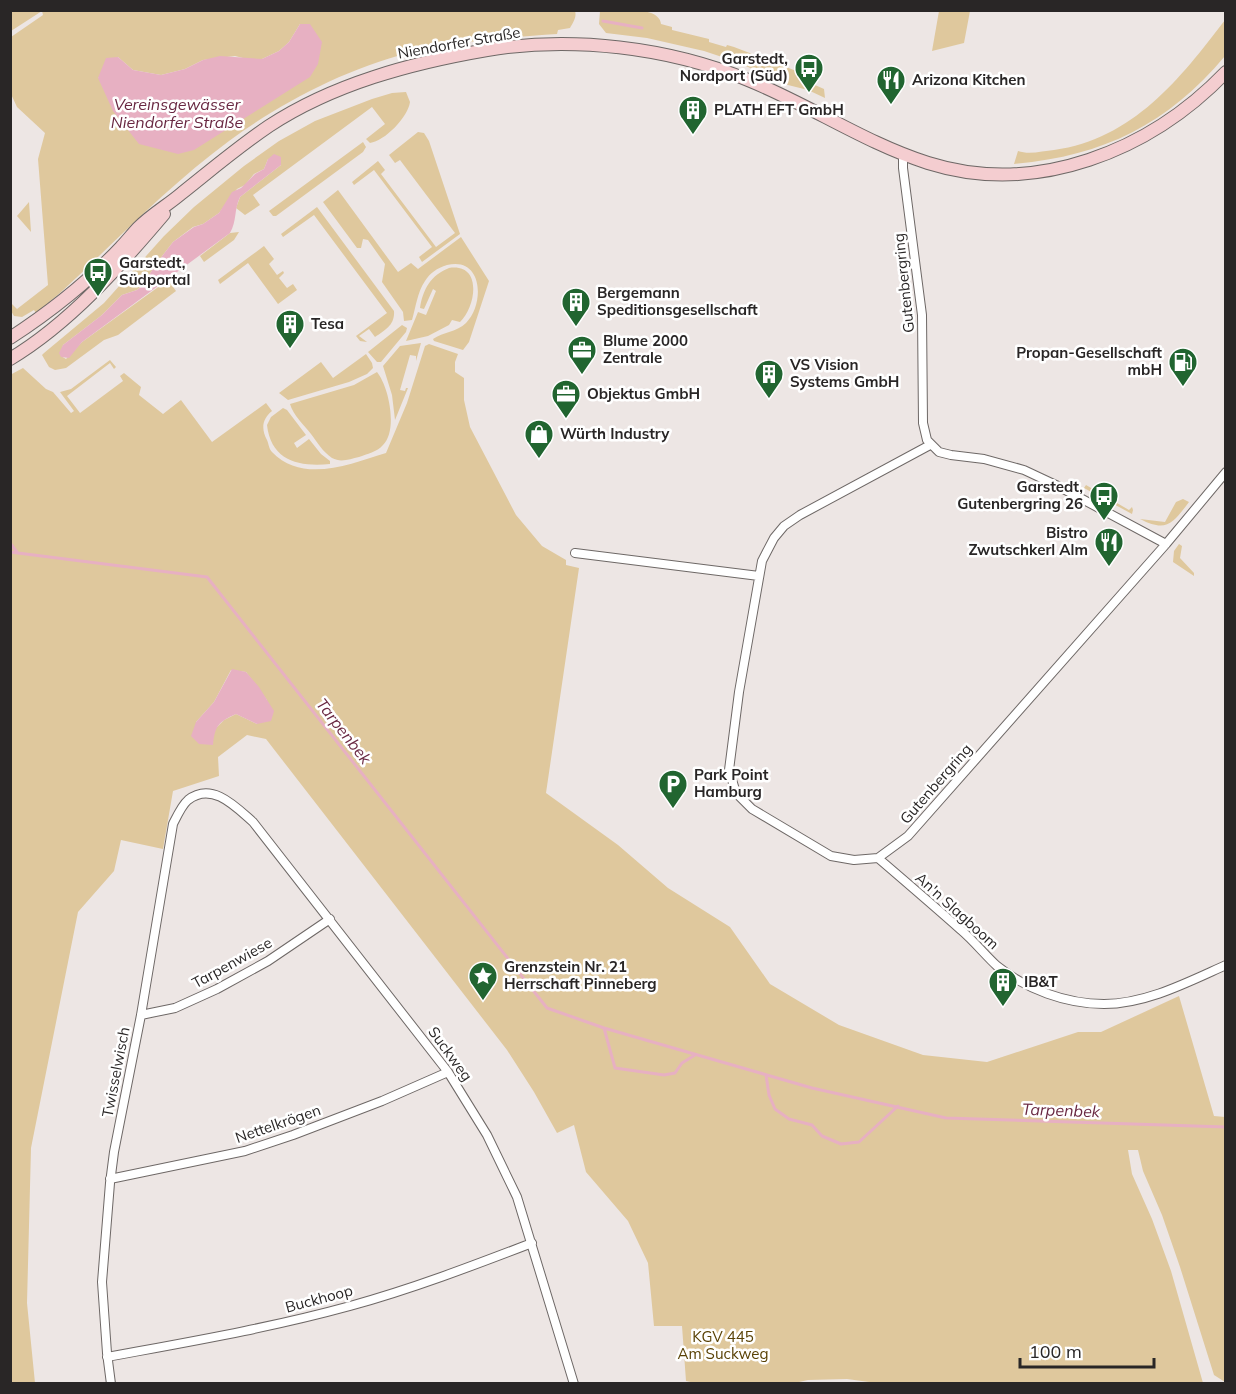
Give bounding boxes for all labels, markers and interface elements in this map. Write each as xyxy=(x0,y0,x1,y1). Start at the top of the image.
street label: Niendorfer Straße xyxy=(396,22,522,63)
place label: Garstedt, Nordport (Süd) xyxy=(680,49,788,85)
bus stop icon: Garstedt, Nordport (Süd) xyxy=(793,52,825,94)
restaurant icon: Arizona Kitchen xyxy=(875,64,907,106)
place label: Arizona Kitchen xyxy=(912,70,1026,89)
water label: Vereinsgewässer Niendorfer Straße xyxy=(111,94,243,132)
building icon: PLATH EFT GmbH xyxy=(677,94,709,136)
place label: PLATH EFT GmbH xyxy=(714,100,844,119)
street label: Gutenbergring xyxy=(889,232,918,334)
place label: Garstedt, Südportal xyxy=(119,253,190,289)
bus stop icon: Garstedt, Südportal xyxy=(82,256,114,298)
place label: Bergemann Speditionsgesellschaft xyxy=(597,283,758,319)
building icon: Bergemann Speditionsgesellschaft xyxy=(560,286,592,328)
building icon: Tesa xyxy=(274,308,306,350)
place label: Tesa xyxy=(311,314,344,333)
place label: Blume 2000 Zentrale xyxy=(603,331,688,367)
office icon: Blume 2000 Zentrale xyxy=(566,334,598,376)
place label: Propan-Gesellschaft mbH xyxy=(1016,343,1162,379)
fuel station icon: Propan-Gesellschaft mbH xyxy=(1167,346,1199,388)
place label: VS Vision Systems GmbH xyxy=(789,355,899,391)
building icon: VS Vision Systems GmbH xyxy=(753,358,785,400)
office icon: Objektus GmbH xyxy=(550,378,582,420)
place label: Objektus GmbH xyxy=(587,384,700,403)
shop icon: Würth Industry xyxy=(523,418,555,460)
place label: Würth Industry xyxy=(560,424,670,443)
place label: Garstedt, Gutenbergring 26 xyxy=(957,477,1083,513)
bus stop icon: Garstedt, Gutenbergring 26 xyxy=(1088,480,1120,522)
place label: Bistro Zwutschkerl Alm xyxy=(968,523,1088,559)
restaurant icon: Bistro Zwutschkerl Alm xyxy=(1093,526,1125,568)
water label: Tarpenbek xyxy=(312,694,376,769)
street label: Gutenbergring xyxy=(896,740,976,828)
place label: Park Point Hamburg xyxy=(694,765,769,801)
parking icon: Park Point Hamburg xyxy=(657,768,689,810)
street label: An'n Slagboom xyxy=(912,868,1003,953)
street label: Tarpenwiese xyxy=(188,933,275,992)
place label: Grenzstein Nr. 21 Herrschaft Pinneberg xyxy=(504,957,657,993)
place icon: Grenzstein Nr. 21 Herrschaft Pinneberg xyxy=(467,960,499,1002)
building icon: IB&T xyxy=(987,966,1019,1008)
place label: IB&T xyxy=(1024,972,1059,991)
street label: Suckweg xyxy=(424,1023,477,1085)
street label: Twisselwisch xyxy=(97,1025,134,1119)
water label: Tarpenbek xyxy=(1022,1099,1101,1121)
street label: Nettelkrögen xyxy=(233,1100,323,1147)
street label: Buckhoop xyxy=(283,1280,355,1317)
park label: KGV 445 Am Suckweg xyxy=(677,1327,769,1363)
scale bar xyxy=(1020,1331,1154,1369)
text: 100 m xyxy=(1029,1340,1082,1363)

